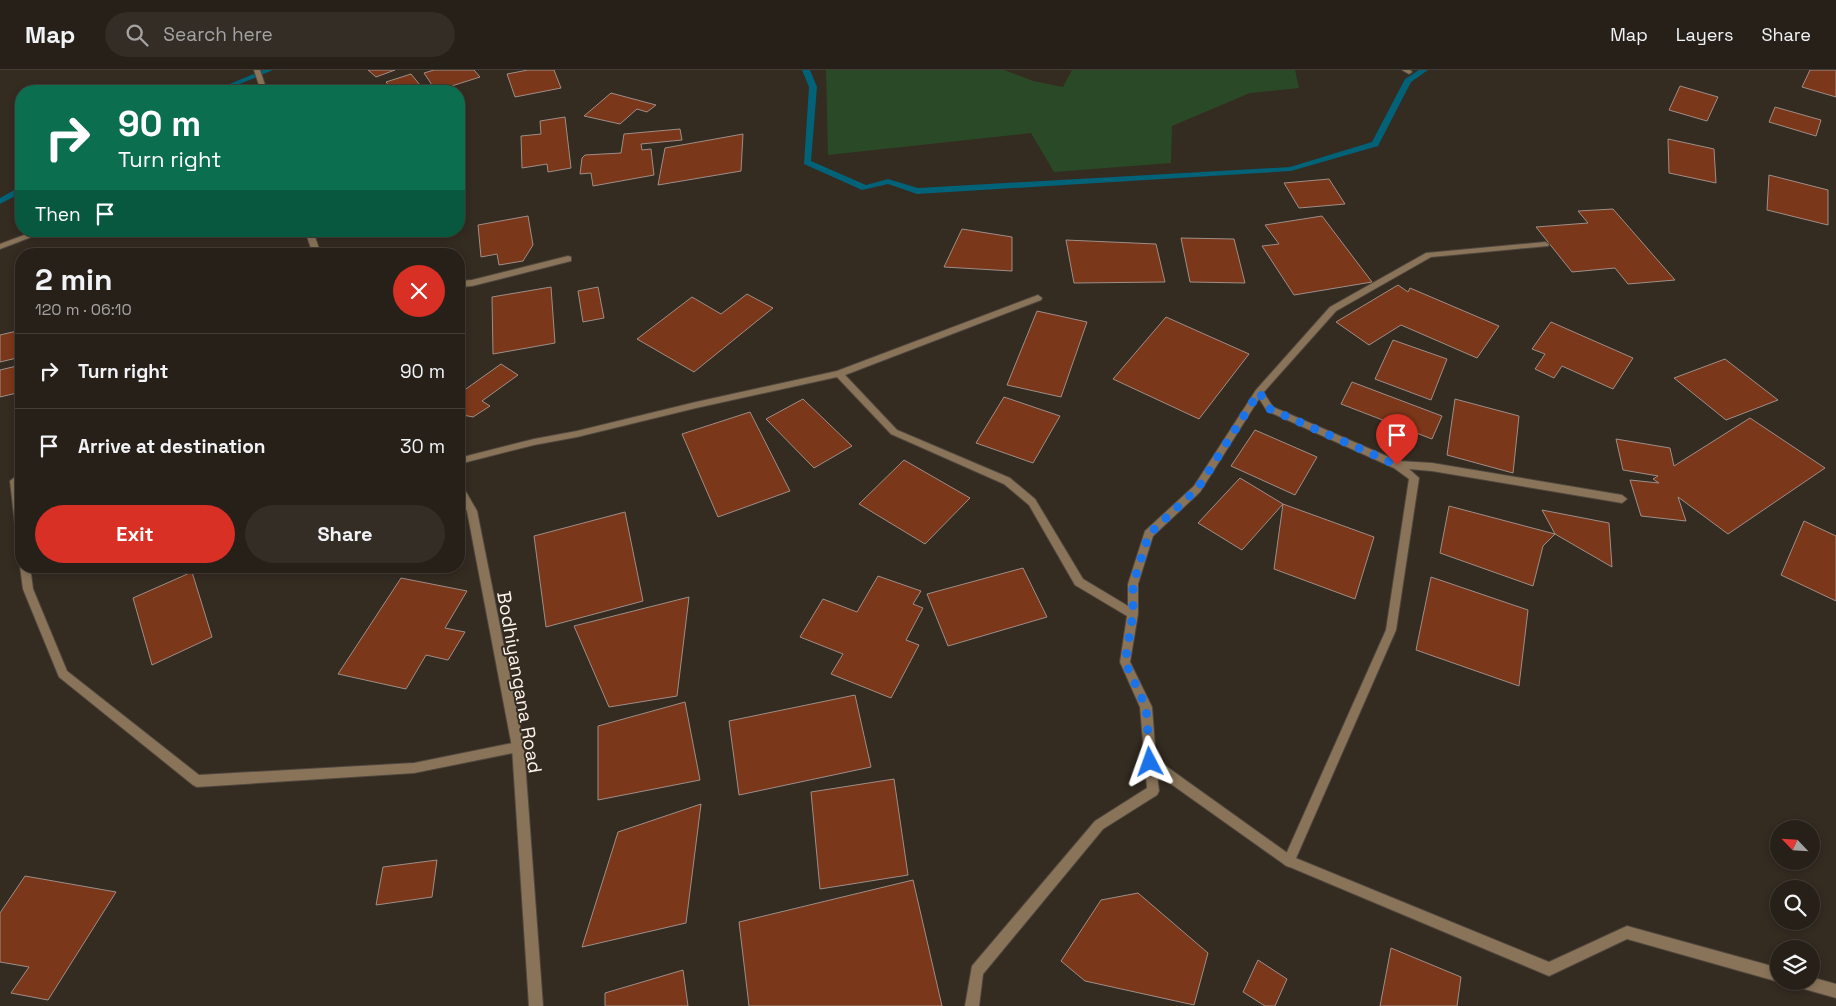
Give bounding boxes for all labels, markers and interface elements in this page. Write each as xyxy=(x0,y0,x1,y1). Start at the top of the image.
search box xyxy=(105,12,455,57)
text: Map xyxy=(25,19,75,50)
icon: search xyxy=(123,21,151,49)
text: Search here xyxy=(163,22,273,47)
text: Map xyxy=(1610,23,1648,46)
text: Layers xyxy=(1676,23,1733,46)
text: Share xyxy=(1761,23,1811,46)
text: 90 m xyxy=(118,102,201,146)
icon: right xyxy=(35,105,100,170)
text: Turn right xyxy=(118,145,221,173)
icon: arrive xyxy=(91,200,119,228)
text: Then xyxy=(35,202,81,227)
text: 2 min xyxy=(35,260,113,299)
button: close xyxy=(393,265,445,317)
text: 120 m · 06:10 xyxy=(35,299,132,320)
icon: right xyxy=(35,357,63,385)
text: Turn right xyxy=(78,359,168,384)
text: 90 m xyxy=(400,359,445,384)
pin xyxy=(1376,414,1418,465)
icon: arrive xyxy=(1383,421,1411,449)
icon: arrive xyxy=(35,432,63,460)
text: Arrive at destination xyxy=(78,434,266,459)
text: 30 m xyxy=(400,434,445,459)
button: Exit xyxy=(35,505,235,563)
button: Share xyxy=(245,505,445,563)
street label: Bodhiyangana Road xyxy=(491,589,548,775)
position arrow xyxy=(1123,735,1175,787)
north arrow xyxy=(1770,820,1820,870)
map controls xyxy=(1770,820,1820,990)
button: search xyxy=(1770,880,1820,930)
button: layers xyxy=(1770,940,1820,990)

